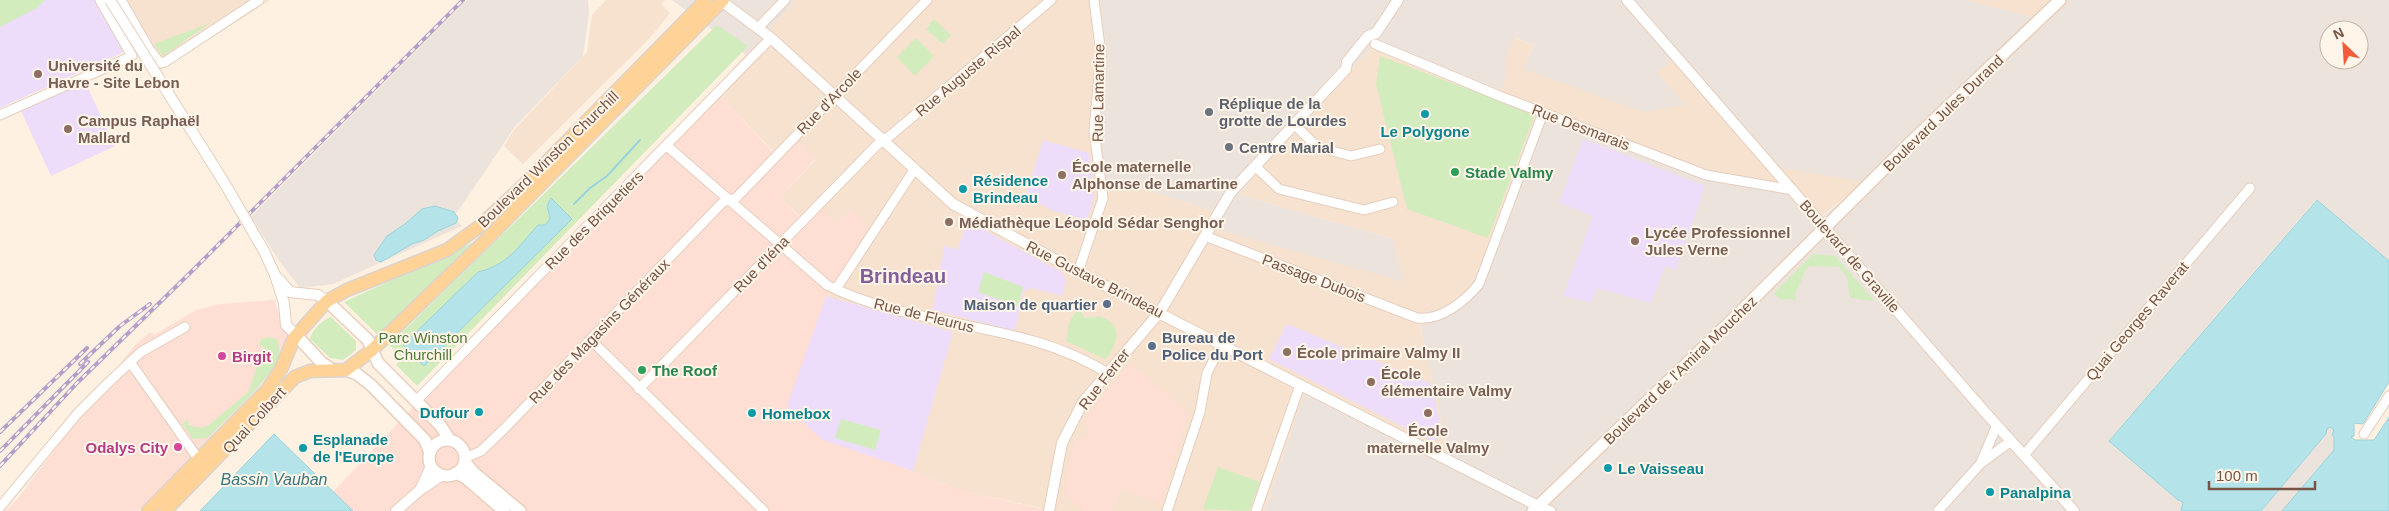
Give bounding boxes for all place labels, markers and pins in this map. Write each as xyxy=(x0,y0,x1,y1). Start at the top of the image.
place label: Université du Havre - Site Lebon xyxy=(48,57,180,91)
marker: Université du Havre - Site Lebon xyxy=(32,68,44,80)
place label: Réplique de la grotte de Lourdes xyxy=(1219,95,1347,129)
marker: Réplique de la grotte de Lourdes xyxy=(1203,106,1215,118)
marker: Le Polygone xyxy=(1419,108,1431,120)
place label: Campus Raphaël Mallard xyxy=(78,112,200,146)
marker: Campus Raphaël Mallard xyxy=(62,123,74,135)
place label: Le Polygone xyxy=(1380,123,1470,140)
place label: Centre Marial xyxy=(1239,139,1334,156)
marker: Centre Marial xyxy=(1223,141,1235,153)
place label: École maternelle Alphonse de Lamartine xyxy=(1072,158,1238,192)
place label: Stade Valmy xyxy=(1465,164,1554,181)
marker: Stade Valmy xyxy=(1449,166,1461,178)
marker: École maternelle Alphonse de Lamartine xyxy=(1056,169,1068,181)
place label: Résidence Brindeau xyxy=(973,172,1048,206)
marker: Résidence Brindeau xyxy=(957,183,969,195)
place label: Médiathèque Léopold Sédar Senghor xyxy=(959,214,1224,231)
marker: Médiathèque Léopold Sédar Senghor xyxy=(943,216,955,228)
place label: Lycée Professionnel Jules Verne xyxy=(1645,224,1790,258)
marker: Lycée Professionnel Jules Verne xyxy=(1629,235,1641,247)
place label: Maison de quartier xyxy=(964,296,1097,313)
marker: Maison de quartier xyxy=(1101,298,1113,310)
place label: Bureau de Police du Port xyxy=(1162,329,1263,363)
marker: Bureau de Police du Port xyxy=(1146,340,1158,352)
place label: École primaire Valmy II xyxy=(1297,344,1460,361)
marker: École primaire Valmy II xyxy=(1281,346,1293,358)
place label: Birgit xyxy=(232,348,271,365)
marker: Birgit xyxy=(216,350,228,362)
place label: The Roof xyxy=(652,362,718,379)
marker: The Roof xyxy=(636,364,648,376)
place label: École élémentaire Valmy xyxy=(1381,365,1513,399)
marker: École élémentaire Valmy xyxy=(1365,376,1377,388)
place label: Dufour xyxy=(420,404,469,421)
place label: Homebox xyxy=(762,405,831,422)
marker: Dufour xyxy=(473,406,485,418)
marker: Homebox xyxy=(746,407,758,419)
marker: École maternelle Valmy xyxy=(1422,407,1434,419)
place label: École maternelle Valmy xyxy=(1367,422,1490,456)
place label: Esplanade de l'Europe xyxy=(313,431,394,465)
place label: Odalys City xyxy=(85,439,169,456)
marker: Odalys City xyxy=(172,441,184,453)
marker: Esplanade de l'Europe xyxy=(297,442,309,454)
place label: Le Vaisseau xyxy=(1618,460,1704,477)
marker: Le Vaisseau xyxy=(1602,462,1614,474)
place label: Panalpina xyxy=(2000,484,2072,501)
marker: Panalpina xyxy=(1984,486,1996,498)

